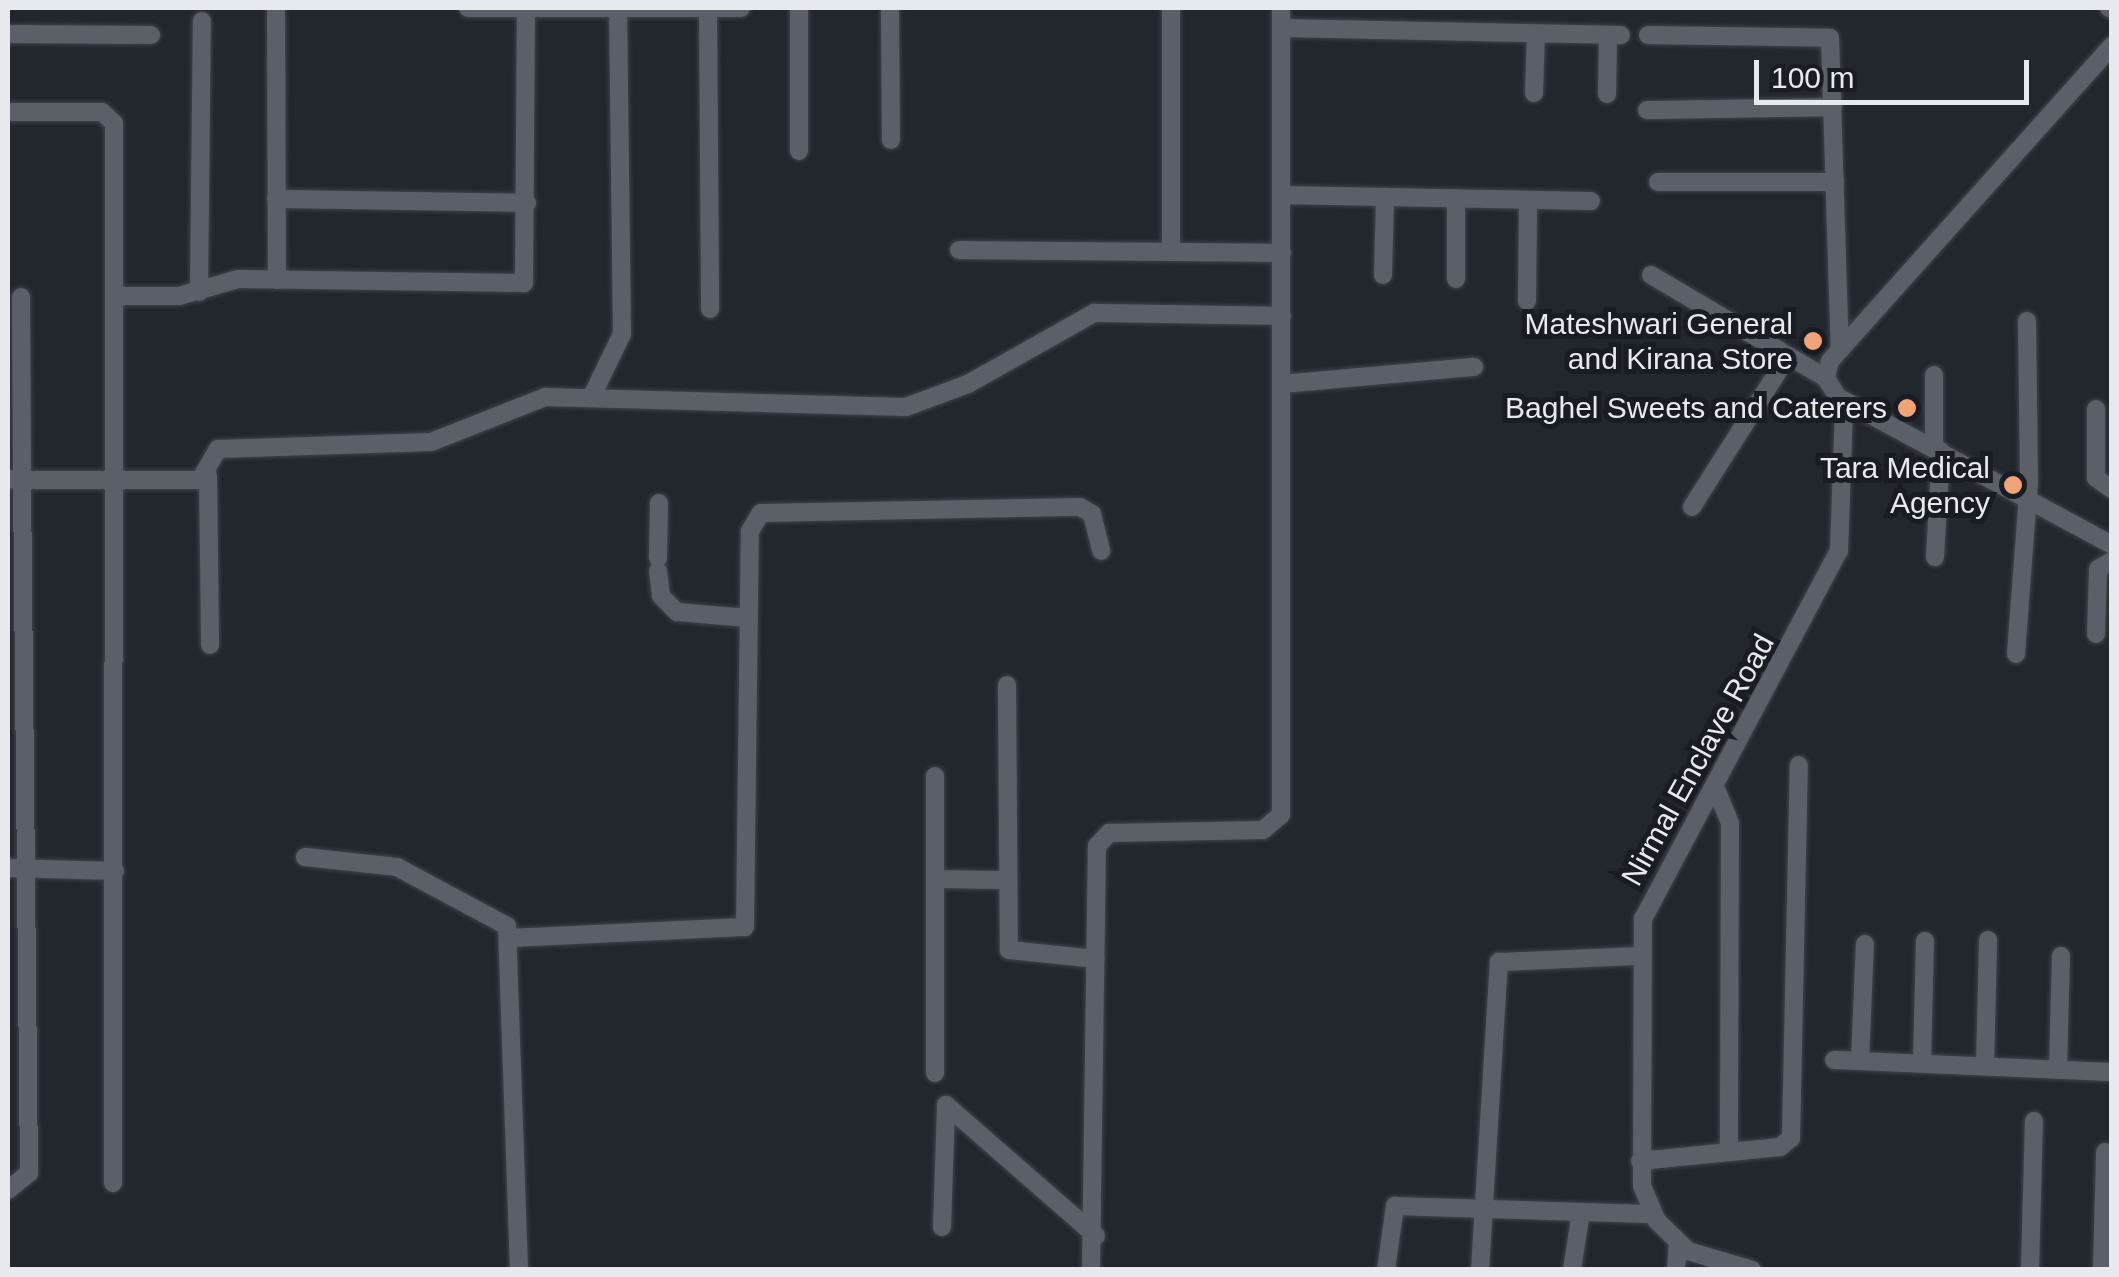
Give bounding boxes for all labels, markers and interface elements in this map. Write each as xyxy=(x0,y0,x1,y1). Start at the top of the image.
scale bar xyxy=(1759,40,2034,102)
text: 100 m xyxy=(1771,61,1854,94)
place label: Mateshwari General and Kirana Store xyxy=(1525,306,1793,376)
marker: Mateshwari General and Kirana Store xyxy=(1802,330,1824,352)
place label: Baghel Sweets and Caterers xyxy=(1505,390,1887,426)
marker: Baghel Sweets and Caterers xyxy=(1896,397,1918,419)
place label: Tara Medical Agency xyxy=(1820,450,1990,520)
marker: Tara Medical Agency xyxy=(2000,472,2026,498)
street label: Nirmal Enclave Road xyxy=(1614,628,1782,892)

